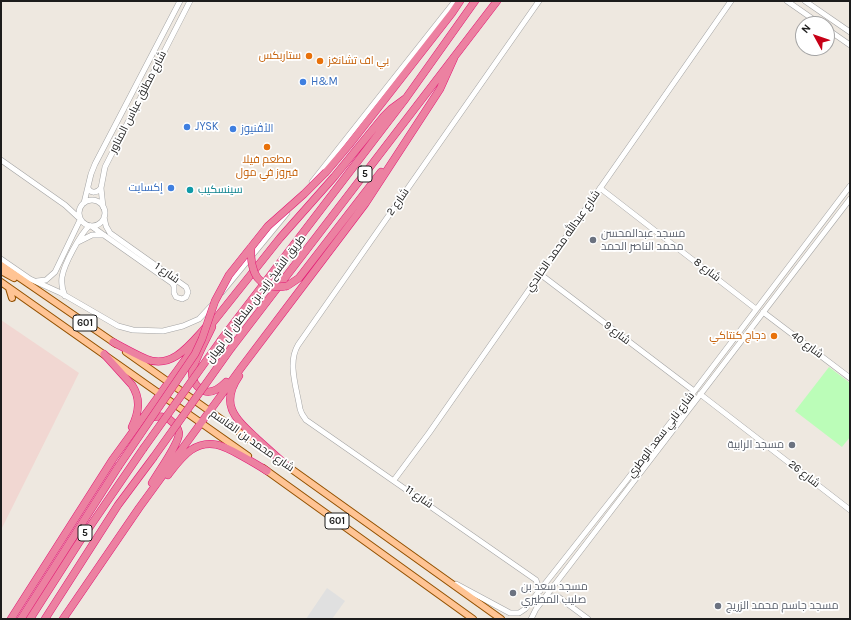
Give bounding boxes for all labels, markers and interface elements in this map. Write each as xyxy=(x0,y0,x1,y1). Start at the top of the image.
north arrow xyxy=(795,16,835,56)
text: N xyxy=(799,21,814,36)
street label: شارع مطلق عباس المناور xyxy=(107,49,169,155)
place label: ستاربكس xyxy=(259,49,301,63)
marker: ستاربكس xyxy=(304,51,314,61)
place label: بي اف تشانغز xyxy=(328,54,389,68)
marker: بي اف تشانغز xyxy=(315,56,325,66)
place label: H&M xyxy=(311,75,338,89)
marker: H&M xyxy=(298,77,308,87)
place label: JYSK xyxy=(195,120,218,134)
marker: JYSK xyxy=(182,122,192,132)
place label: الأڤنيوز xyxy=(241,122,273,136)
marker: الأڤنيوز xyxy=(228,124,238,134)
marker: مطعم فيلا فيروز في مول xyxy=(262,142,272,152)
place label: مطعم فيلا فيروز في مول xyxy=(236,153,298,179)
road number: 5 xyxy=(358,166,372,182)
place label: إكسايت xyxy=(129,181,163,195)
marker: إكسايت xyxy=(166,183,176,193)
place label: سينسكيب xyxy=(198,183,242,197)
marker: سينسكيب xyxy=(185,185,195,195)
street label: شارع 2 xyxy=(384,186,412,218)
street label: شارع عبدالله محمد الخالدي xyxy=(523,188,603,294)
place label: مسجد عبدالمحسن محمد الناصر الحمد xyxy=(601,227,685,253)
street label: طريق الشيخ زايد بن سلطان آل نهيان xyxy=(203,232,309,366)
marker: مسجد عبدالمحسن محمد الناصر الحمد xyxy=(588,235,598,245)
street label: شارع 8 xyxy=(691,255,723,285)
street label: شارع 1 xyxy=(152,260,182,286)
road number: 601 xyxy=(73,315,97,331)
street label: شارع 9 xyxy=(601,318,633,348)
place label: دجاج كنتاكي xyxy=(709,329,766,343)
street label: شارع 40 xyxy=(788,329,826,361)
marker: دجاج كنتاكي xyxy=(769,331,779,341)
street label: شارع نابي سعد الوطري xyxy=(625,390,697,480)
street label: شارع محمد بن القاسم xyxy=(208,407,296,475)
place label: مسجد الرابية xyxy=(728,438,784,452)
marker: مسجد الرابية xyxy=(787,440,797,450)
street label: شارع 26 xyxy=(786,458,822,490)
street label: شارع 11 xyxy=(402,483,436,511)
road number: 601 xyxy=(325,513,349,529)
road number: 5 xyxy=(78,525,92,541)
place label: مسجد سعد بن صليب المطيري xyxy=(521,580,588,606)
marker: مسجد سعد بن صليب المطيري xyxy=(508,588,518,598)
place label: مسجد جاسم محمد الزريج xyxy=(726,599,838,613)
marker: مسجد جاسم محمد الزريج xyxy=(713,601,723,611)

